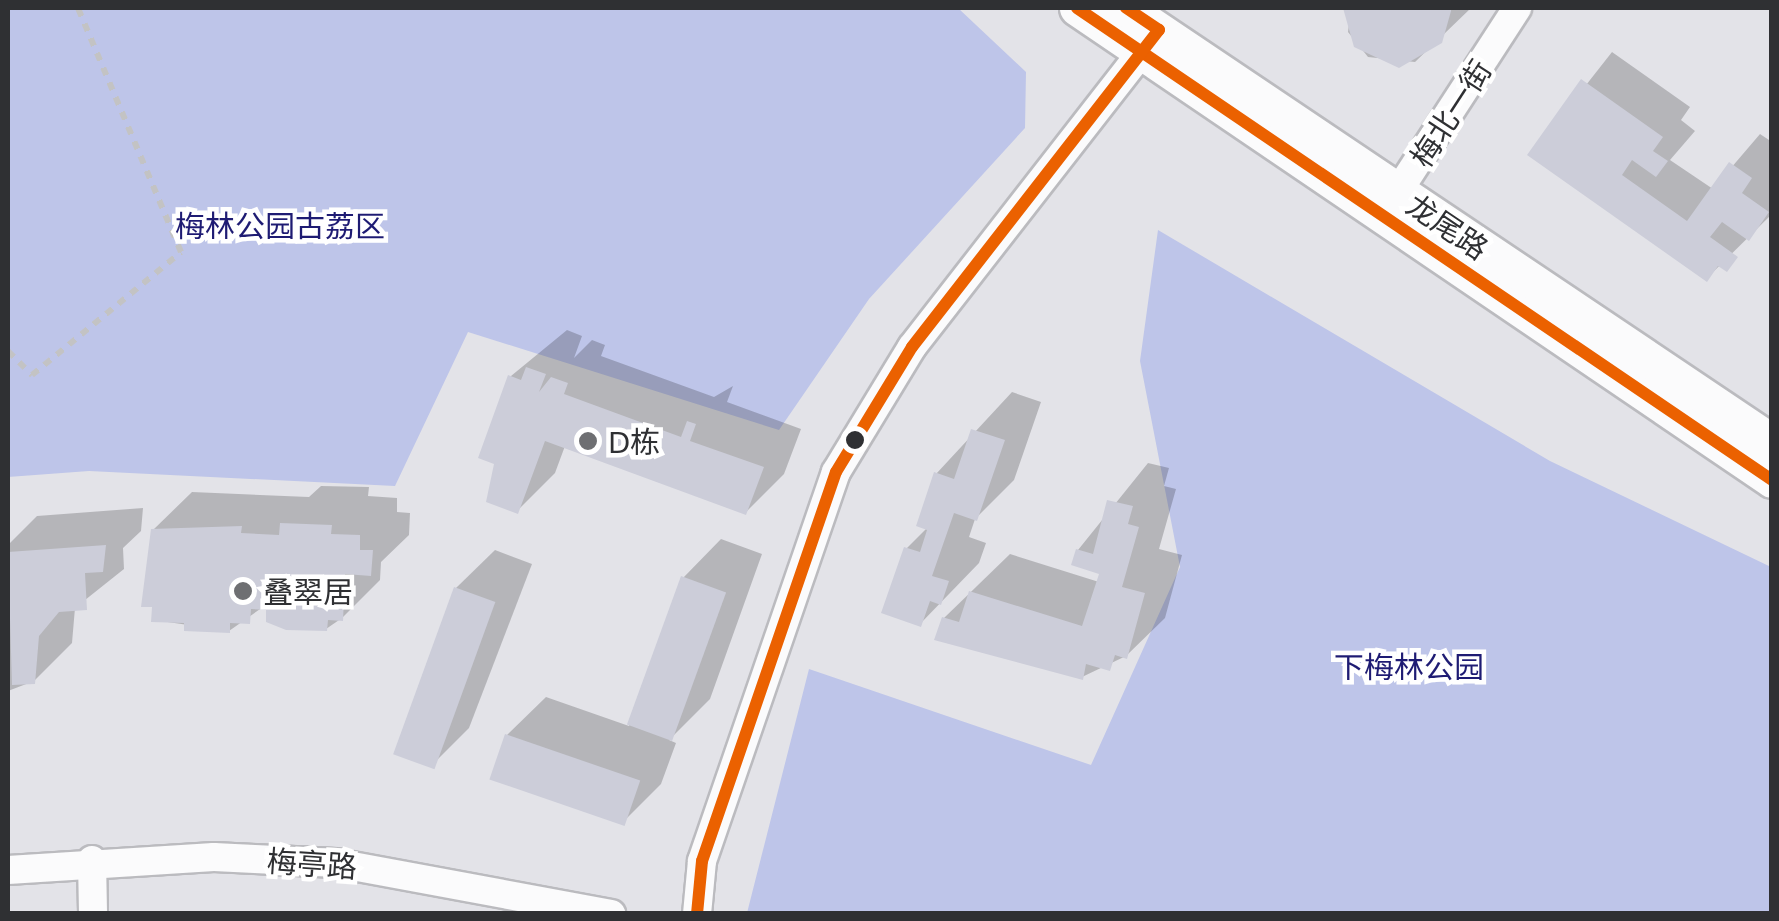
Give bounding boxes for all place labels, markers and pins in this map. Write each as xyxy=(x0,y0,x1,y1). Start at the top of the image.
place label: D栋 xyxy=(608,423,660,459)
marker: D栋 xyxy=(577,430,599,452)
unlabelled marker xyxy=(845,430,865,450)
place label: 叠翠居 xyxy=(263,573,353,609)
marker: 叠翠居 xyxy=(232,580,254,602)

